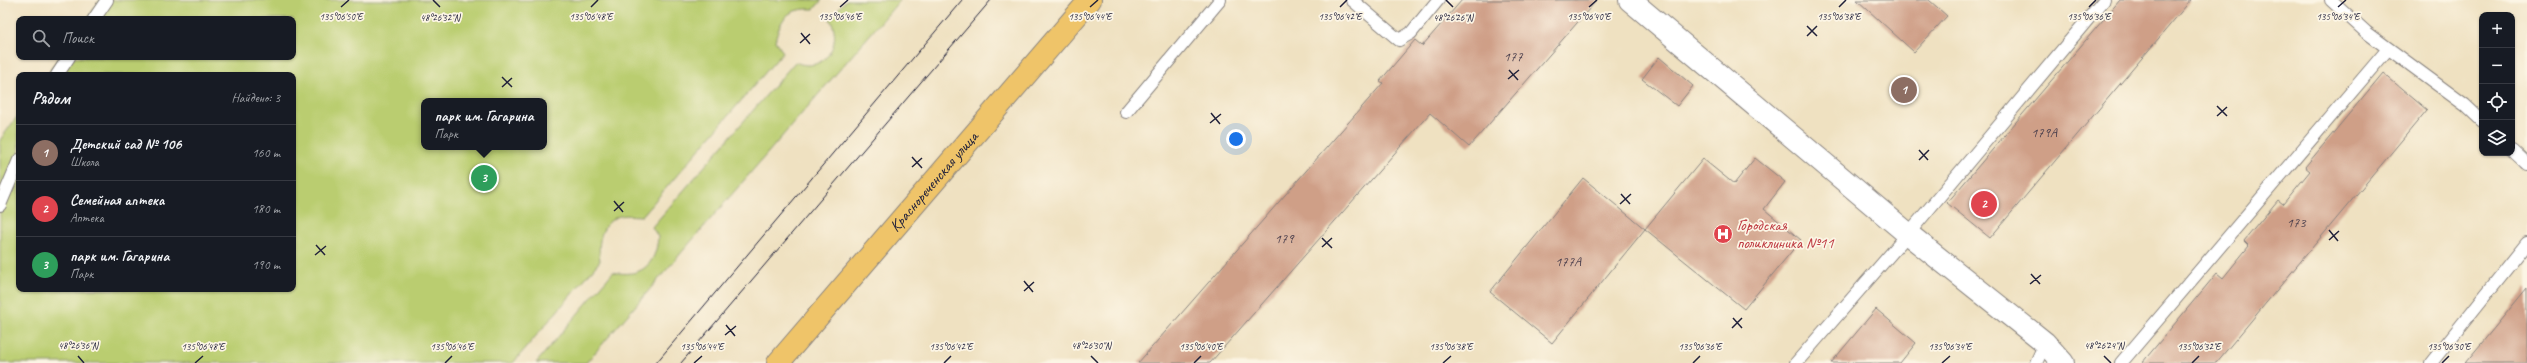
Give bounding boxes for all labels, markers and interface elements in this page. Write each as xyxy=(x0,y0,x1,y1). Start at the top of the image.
text: 135°06'50"E xyxy=(319,10,364,23)
text: 135°06'48"E xyxy=(569,10,614,23)
text: 135°06'46"E xyxy=(818,10,863,23)
text: 135°06'44"E xyxy=(1068,10,1113,23)
text: 135°06'42"E xyxy=(1318,10,1363,23)
text: 135°06'40"E xyxy=(1567,10,1612,23)
text: 135°06'38"E xyxy=(1817,10,1862,23)
text: 135°06'36"E xyxy=(2067,10,2112,23)
text: 135°06'34"E xyxy=(2316,10,2361,23)
text: 48°26'32"N xyxy=(420,11,462,24)
text: 48°26'26"N xyxy=(1433,11,1475,24)
map controls xyxy=(2479,12,2515,156)
button: + xyxy=(2479,12,2515,48)
search box xyxy=(16,16,296,60)
icon: search xyxy=(30,27,52,49)
text: Поиск xyxy=(62,29,94,48)
house number: 177 xyxy=(1504,48,1523,65)
button: − xyxy=(2479,48,2515,84)
pin: 1 xyxy=(1891,75,1917,105)
button: locate xyxy=(2479,84,2515,120)
text: Рядом xyxy=(32,88,70,109)
text: Найдено: 3 xyxy=(232,90,280,106)
popup xyxy=(421,98,547,150)
text: парк им. Гагарина xyxy=(434,107,534,126)
button: layers xyxy=(2479,120,2515,156)
house number: 179А xyxy=(2031,124,2058,141)
text: Парк xyxy=(434,126,458,142)
street label: Краснореченская улица xyxy=(885,126,983,236)
your location xyxy=(1226,129,1246,149)
text: Детский сад № 106 xyxy=(70,135,181,154)
text: 1 xyxy=(42,145,48,161)
text: 160 m xyxy=(252,145,280,161)
text: Школа xyxy=(70,154,99,170)
pin: 3 xyxy=(471,163,497,193)
pin: 2 xyxy=(1971,189,1997,219)
text: Семейная аптека xyxy=(70,191,164,210)
text: 2 xyxy=(42,201,48,217)
text: 180 m xyxy=(252,201,280,217)
text: Аптека xyxy=(70,210,104,226)
house number: 173 xyxy=(2287,214,2307,231)
place label: Городская поликлиника №11 xyxy=(1737,215,1834,253)
hospital icon: Городская поликлиника №11 xyxy=(1712,223,1734,245)
house number: 179 xyxy=(1275,230,1295,247)
text: парк им. Гагарина xyxy=(70,247,169,266)
house number: 177А xyxy=(1555,253,1582,270)
text: 3 xyxy=(42,257,48,273)
text: 190 m xyxy=(252,257,280,273)
text: Парк xyxy=(70,266,93,282)
text: 48°26'36"N xyxy=(58,339,100,352)
text: 48°26'30"N xyxy=(1071,339,1113,352)
text: 48°26'24"N xyxy=(2084,339,2126,352)
text: 135°06'48"E xyxy=(181,340,226,353)
text: 135°06'46"E xyxy=(430,340,475,353)
text: 135°06'44"E xyxy=(680,340,725,353)
text: 135°06'42"E xyxy=(929,340,974,353)
text: 135°06'40"E xyxy=(1179,340,1224,353)
text: 135°06'38"E xyxy=(1429,340,1474,353)
text: 135°06'36"E xyxy=(1678,340,1723,353)
text: 135°06'34"E xyxy=(1928,340,1973,353)
text: 135°06'32"E xyxy=(2177,340,2222,353)
text: 135°06'30"E xyxy=(2427,340,2472,353)

